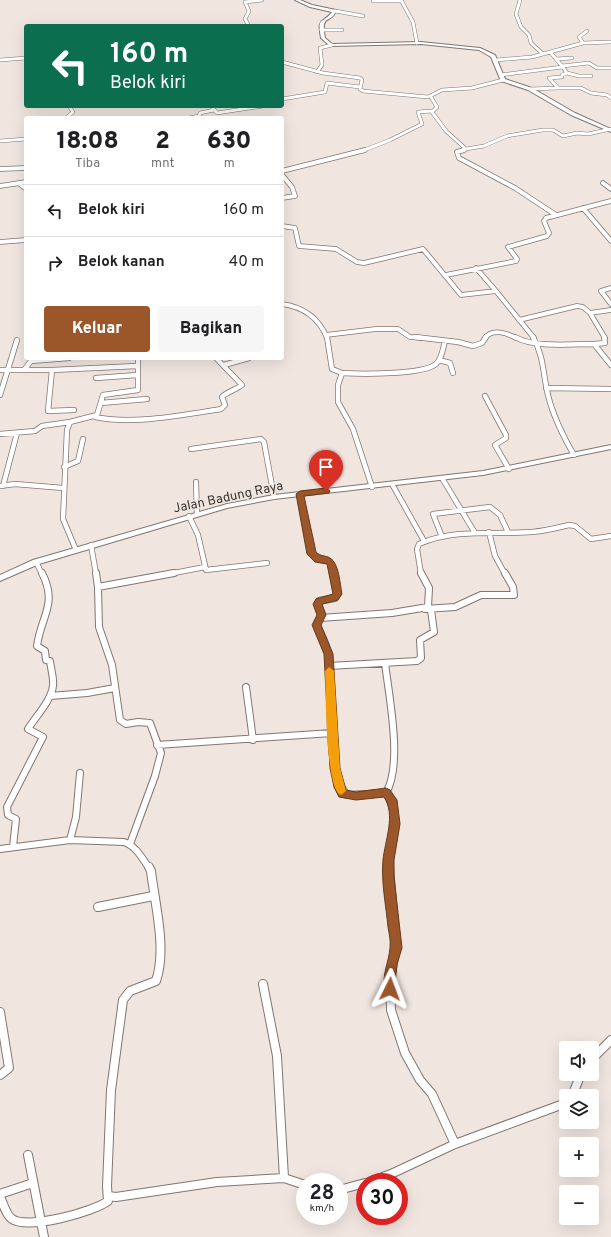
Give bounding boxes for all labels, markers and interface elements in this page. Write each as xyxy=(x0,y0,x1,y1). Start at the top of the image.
text: 160 m xyxy=(110,37,188,73)
icon: left xyxy=(44,40,96,92)
text: Belok kiri xyxy=(110,72,186,95)
text: 18:08 xyxy=(56,127,119,157)
text: 2 xyxy=(155,127,170,157)
text: 630 xyxy=(207,127,252,157)
text: Tiba xyxy=(75,156,100,172)
text: mnt xyxy=(151,156,174,172)
text: m xyxy=(224,156,235,172)
icon: left xyxy=(44,200,66,222)
text: Belok kiri xyxy=(78,201,145,220)
text: 160 m xyxy=(224,201,264,220)
icon: right xyxy=(44,252,66,274)
text: Belok kanan xyxy=(78,253,165,272)
text: 40 m xyxy=(229,253,264,272)
button: Keluar xyxy=(44,306,150,352)
button: Bagikan xyxy=(158,306,264,352)
pin xyxy=(309,450,343,491)
icon: arrive xyxy=(315,456,337,478)
street label: Jalan Badung Raya xyxy=(172,479,285,517)
position arrow xyxy=(369,968,411,1010)
map controls xyxy=(559,1041,599,1225)
button: sound xyxy=(559,1041,599,1081)
button: layers xyxy=(559,1089,599,1129)
button: + xyxy=(559,1137,599,1177)
speed limit sign: 30 xyxy=(356,1173,408,1225)
text: 28 xyxy=(310,1181,334,1207)
button: − xyxy=(559,1185,599,1225)
text: km/h xyxy=(310,1202,334,1215)

